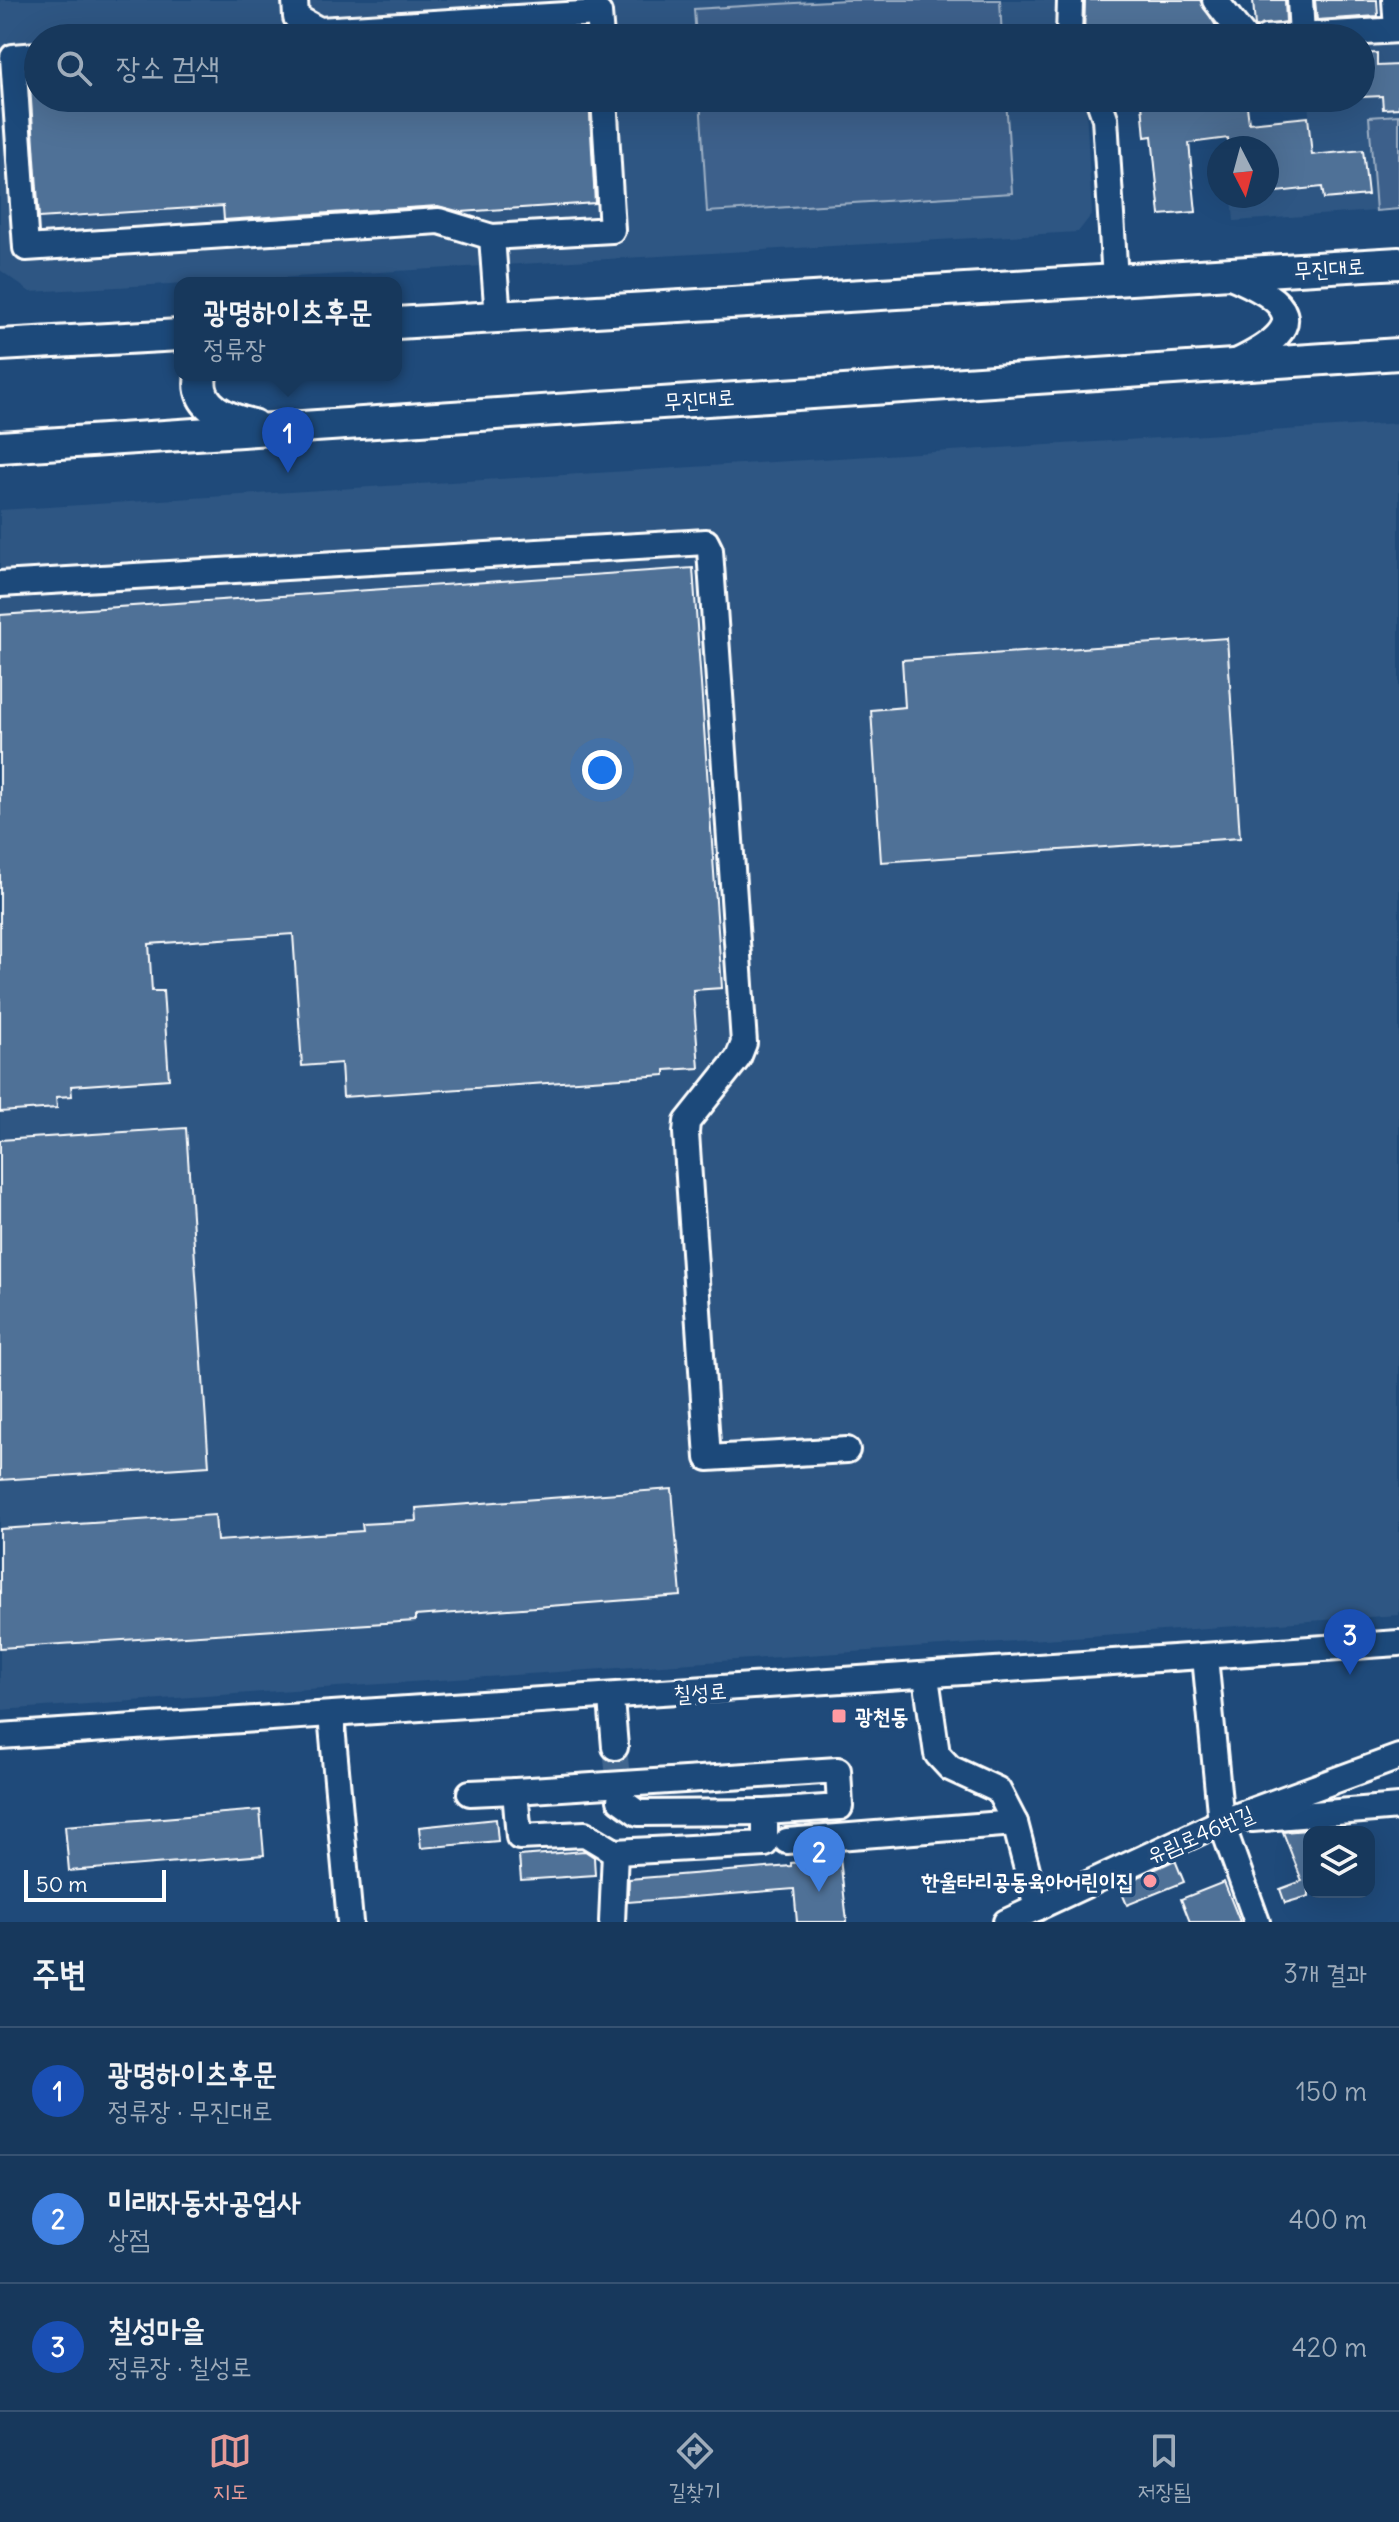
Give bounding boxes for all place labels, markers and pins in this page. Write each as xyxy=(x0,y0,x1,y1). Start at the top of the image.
pin: 1 xyxy=(262,407,314,473)
pin: 3 xyxy=(1324,1609,1376,1675)
place label: 광천동 xyxy=(855,1702,908,1730)
marker: 광천동 xyxy=(830,1707,848,1725)
pin: 2 xyxy=(793,1826,845,1892)
place label: 한울타리공동육아어린이집 xyxy=(921,1867,1134,1895)
marker: 한울타리공동육아어린이집 xyxy=(1141,1872,1159,1890)

